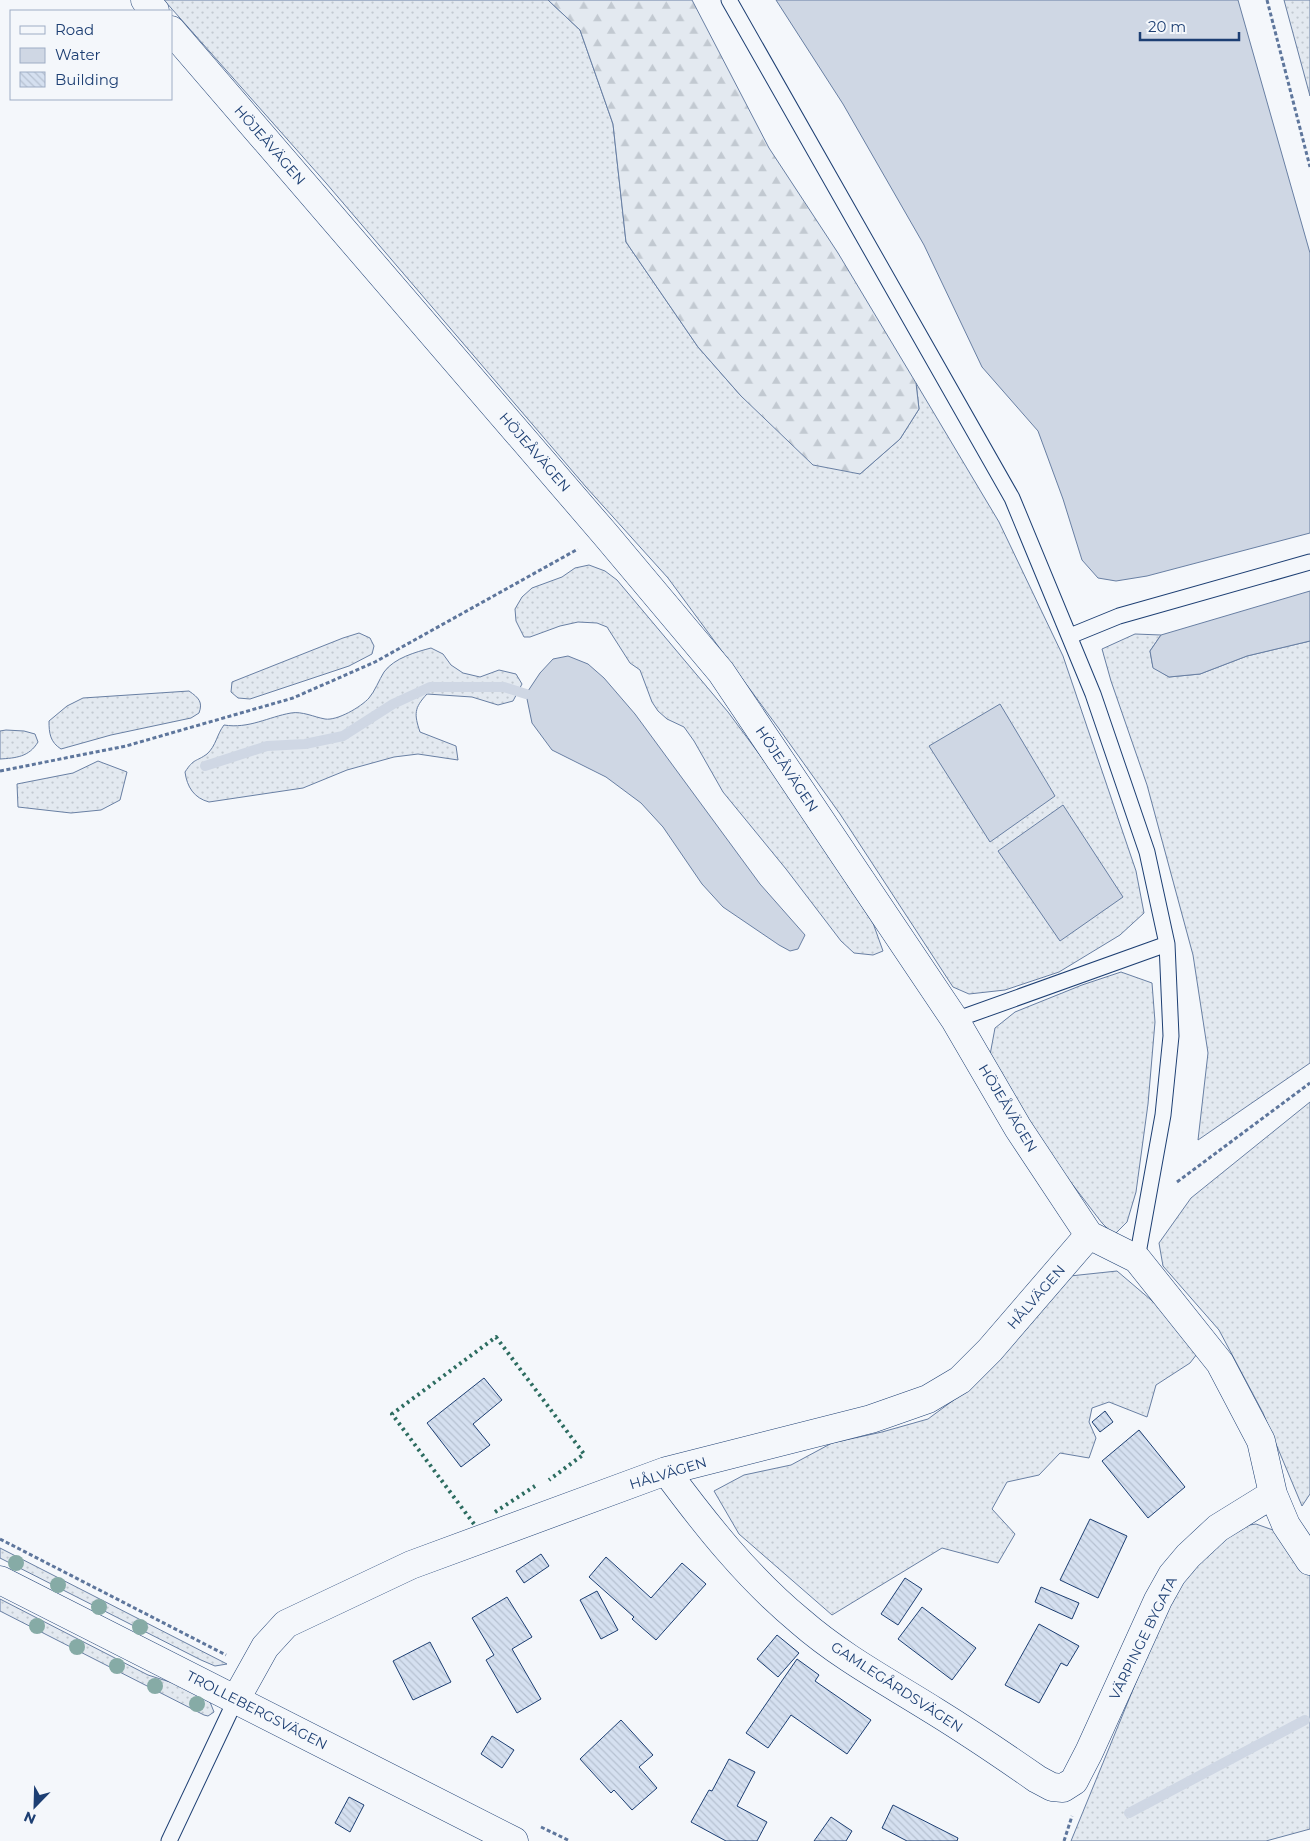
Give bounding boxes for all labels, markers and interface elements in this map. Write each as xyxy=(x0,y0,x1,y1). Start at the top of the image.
legend xyxy=(10,10,172,100)
scale bar xyxy=(1140,10,1239,42)
text: 20 m xyxy=(1148,17,1186,36)
text: Road xyxy=(55,20,94,39)
text: Water xyxy=(55,45,101,64)
text: Building xyxy=(55,70,119,89)
street label: HÖJEÅVÄGEN xyxy=(231,101,310,188)
street label: HÖJEÅVÄGEN xyxy=(496,408,575,495)
street label: HÖJEÅVÄGEN xyxy=(752,722,823,815)
street label: HÖJEÅVÄGEN xyxy=(975,1060,1042,1155)
street label: HÅLVÄGEN xyxy=(1002,1260,1069,1333)
street label: HÅLVÄGEN xyxy=(627,1452,709,1493)
street label: VÄRPINGE BYGATA xyxy=(1105,1572,1181,1703)
street label: GAMLEGÅRDSVÄGEN xyxy=(828,1637,967,1736)
street label: TROLLEBERGSVÄGEN xyxy=(183,1667,331,1753)
north arrow xyxy=(10,1781,60,1831)
text: N xyxy=(21,1807,39,1828)

